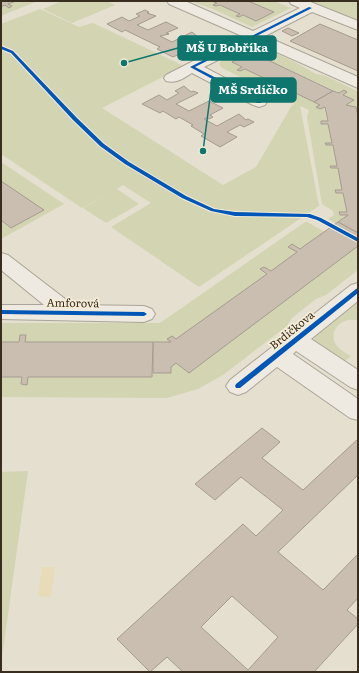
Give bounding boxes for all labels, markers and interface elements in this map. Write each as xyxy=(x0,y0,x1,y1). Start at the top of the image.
callout: MŠ U Bobříka xyxy=(178,36,276,60)
text: MŠ U Bobříka xyxy=(186,38,268,56)
callout: MŠ Srdíčko xyxy=(211,78,296,102)
text: MŠ Srdíčko xyxy=(218,80,288,98)
street label: Amforová xyxy=(47,294,100,310)
street label: Brdičkova xyxy=(266,306,317,352)

